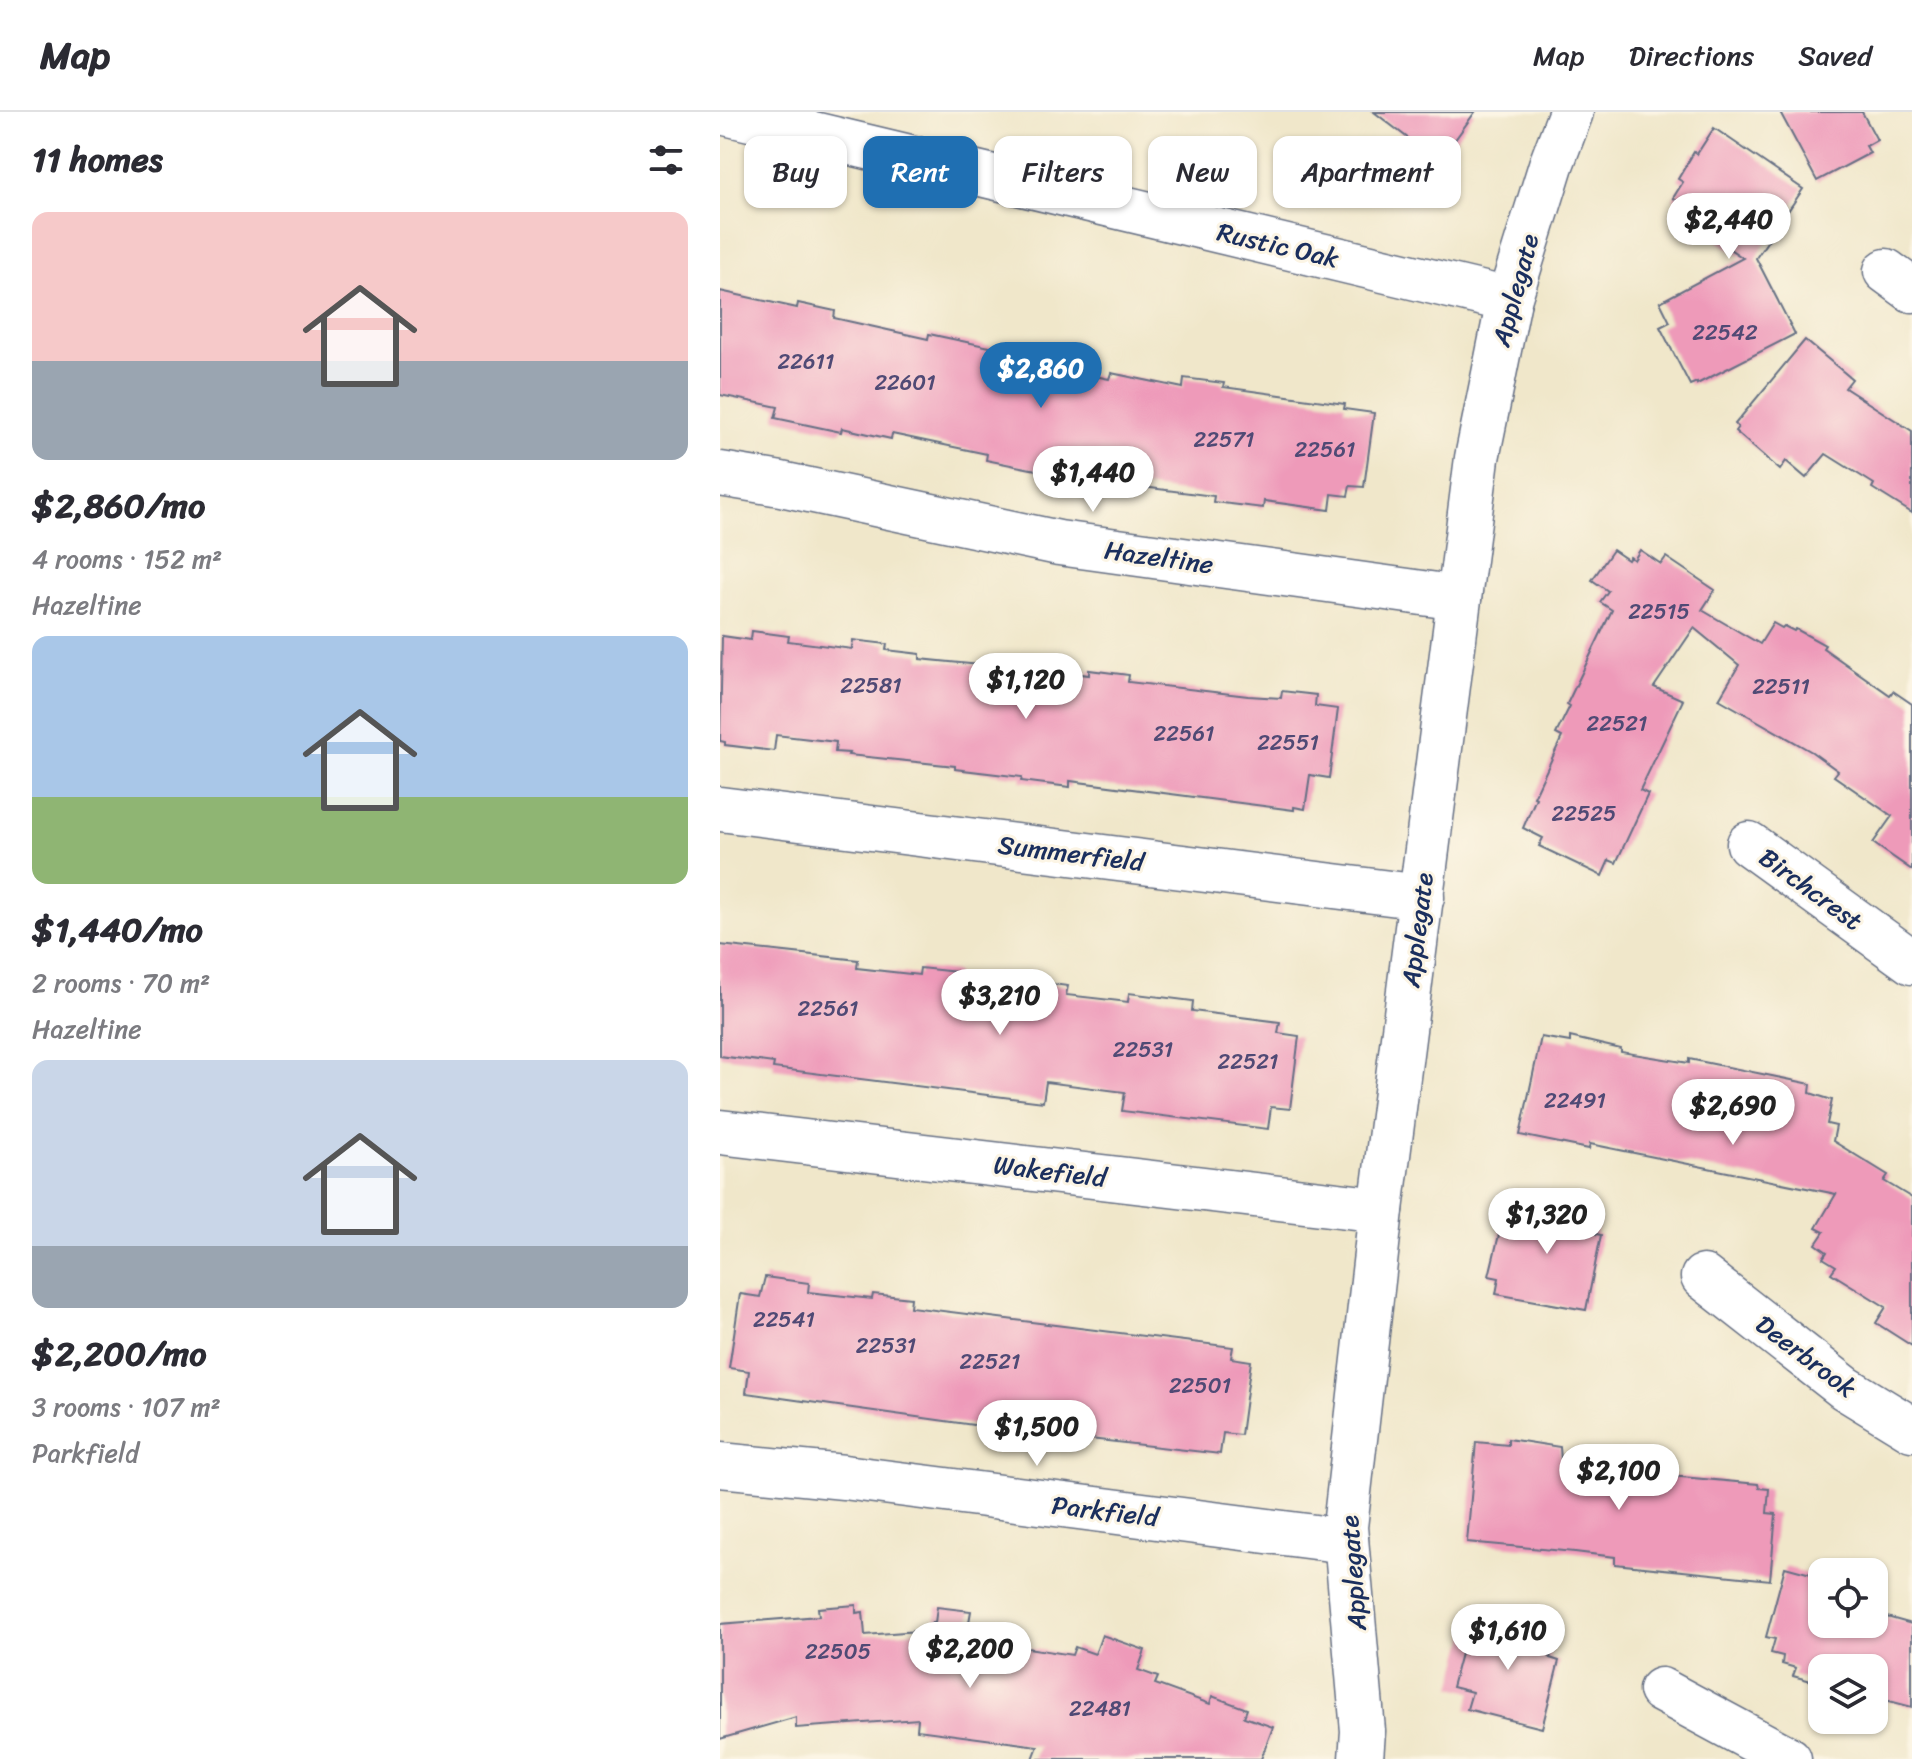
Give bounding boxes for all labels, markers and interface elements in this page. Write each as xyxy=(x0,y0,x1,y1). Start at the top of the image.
text: Map xyxy=(40,22,110,89)
text: Map xyxy=(1533,31,1585,80)
text: Directions xyxy=(1629,31,1754,80)
text: Saved xyxy=(1798,31,1872,80)
text: 11 homes xyxy=(32,130,163,190)
chip: Buy xyxy=(744,136,847,208)
chip: Rent xyxy=(863,136,978,208)
chip: Filters xyxy=(994,136,1132,208)
chip: New xyxy=(1148,136,1257,208)
chip: Apartment xyxy=(1273,136,1461,208)
icon: filters xyxy=(644,138,688,182)
pin: $2,440 xyxy=(1664,193,1794,261)
text: $2,440 xyxy=(1685,196,1773,242)
street label: Rustic Oak xyxy=(1213,209,1344,281)
street label: Applegate xyxy=(1478,228,1552,353)
icon: home xyxy=(288,264,432,408)
house number: 22542 xyxy=(1692,313,1758,352)
house number: 22611 xyxy=(778,342,834,381)
pin: $2,860 xyxy=(976,342,1106,410)
text: $2,860 xyxy=(998,345,1084,391)
house number: 22601 xyxy=(874,363,936,402)
house number: 22571 xyxy=(1194,420,1254,459)
house number: 22561 xyxy=(1295,430,1355,469)
pin: $1,440 xyxy=(1028,446,1158,514)
text: $1,440 xyxy=(1051,449,1135,495)
text: $2,860/mo xyxy=(32,476,205,536)
street label: Hazeltine xyxy=(1102,527,1216,587)
text: 4 rooms · 152 m² xyxy=(32,536,222,582)
text: Hazeltine xyxy=(32,582,142,628)
house number: 22515 xyxy=(1628,592,1690,631)
pin: $1,120 xyxy=(961,653,1091,721)
text: $1,120 xyxy=(987,656,1065,702)
house number: 22581 xyxy=(840,666,902,705)
house number: 22511 xyxy=(1752,667,1810,706)
icon: home xyxy=(288,688,432,832)
house number: 22521 xyxy=(1587,704,1647,743)
house number: 22561 xyxy=(1154,714,1214,753)
house number: 22551 xyxy=(1257,723,1319,762)
house number: 22525 xyxy=(1552,794,1616,833)
street label: Summerfield xyxy=(995,821,1149,885)
street label: Birchcrest xyxy=(1749,835,1873,943)
street label: Applegate xyxy=(1387,869,1447,991)
text: $1,440/mo xyxy=(32,900,203,960)
text: 2 rooms · 70 m² xyxy=(32,960,210,1006)
pin: $3,210 xyxy=(935,969,1065,1037)
text: $3,210 xyxy=(959,972,1041,1018)
house number: 22561 xyxy=(798,989,858,1028)
text: Hazeltine xyxy=(32,1006,142,1052)
house number: 22531 xyxy=(1113,1030,1173,1069)
house number: 22521 xyxy=(1218,1042,1278,1081)
pin: $2,690 xyxy=(1668,1079,1798,1147)
house number: 22491 xyxy=(1544,1081,1606,1120)
text: $2,690 xyxy=(1690,1082,1776,1128)
icon: home xyxy=(288,1112,432,1256)
street label: Wakefield xyxy=(991,1141,1111,1201)
pin: $1,320 xyxy=(1482,1188,1612,1256)
text: $1,320 xyxy=(1506,1191,1588,1237)
house number: 22541 xyxy=(753,1300,815,1339)
street label: Deerbrook xyxy=(1745,1302,1867,1410)
text: $2,200/mo xyxy=(32,1324,207,1384)
house number: 22531 xyxy=(856,1326,916,1365)
house number: 22521 xyxy=(960,1342,1020,1381)
house number: 22501 xyxy=(1169,1366,1231,1405)
text: 3 rooms · 107 m² xyxy=(32,1384,221,1430)
pin: $1,500 xyxy=(972,1400,1102,1468)
text: $1,500 xyxy=(995,1403,1079,1449)
text: Parkfield xyxy=(32,1430,139,1476)
pin: $2,100 xyxy=(1554,1444,1684,1512)
text: $2,100 xyxy=(1577,1447,1661,1493)
street label: Parkfield xyxy=(1049,1482,1163,1541)
street label: Applegate xyxy=(1326,1513,1380,1633)
map controls xyxy=(1808,1558,1888,1734)
button: locate xyxy=(1808,1558,1888,1638)
pin: $1,610 xyxy=(1443,1604,1573,1672)
text: $1,610 xyxy=(1469,1607,1547,1653)
pin: $2,200 xyxy=(905,1622,1035,1690)
text: $2,200 xyxy=(926,1625,1014,1671)
house number: 22505 xyxy=(805,1632,871,1671)
button: layers xyxy=(1808,1654,1888,1734)
house number: 22481 xyxy=(1069,1689,1131,1728)

